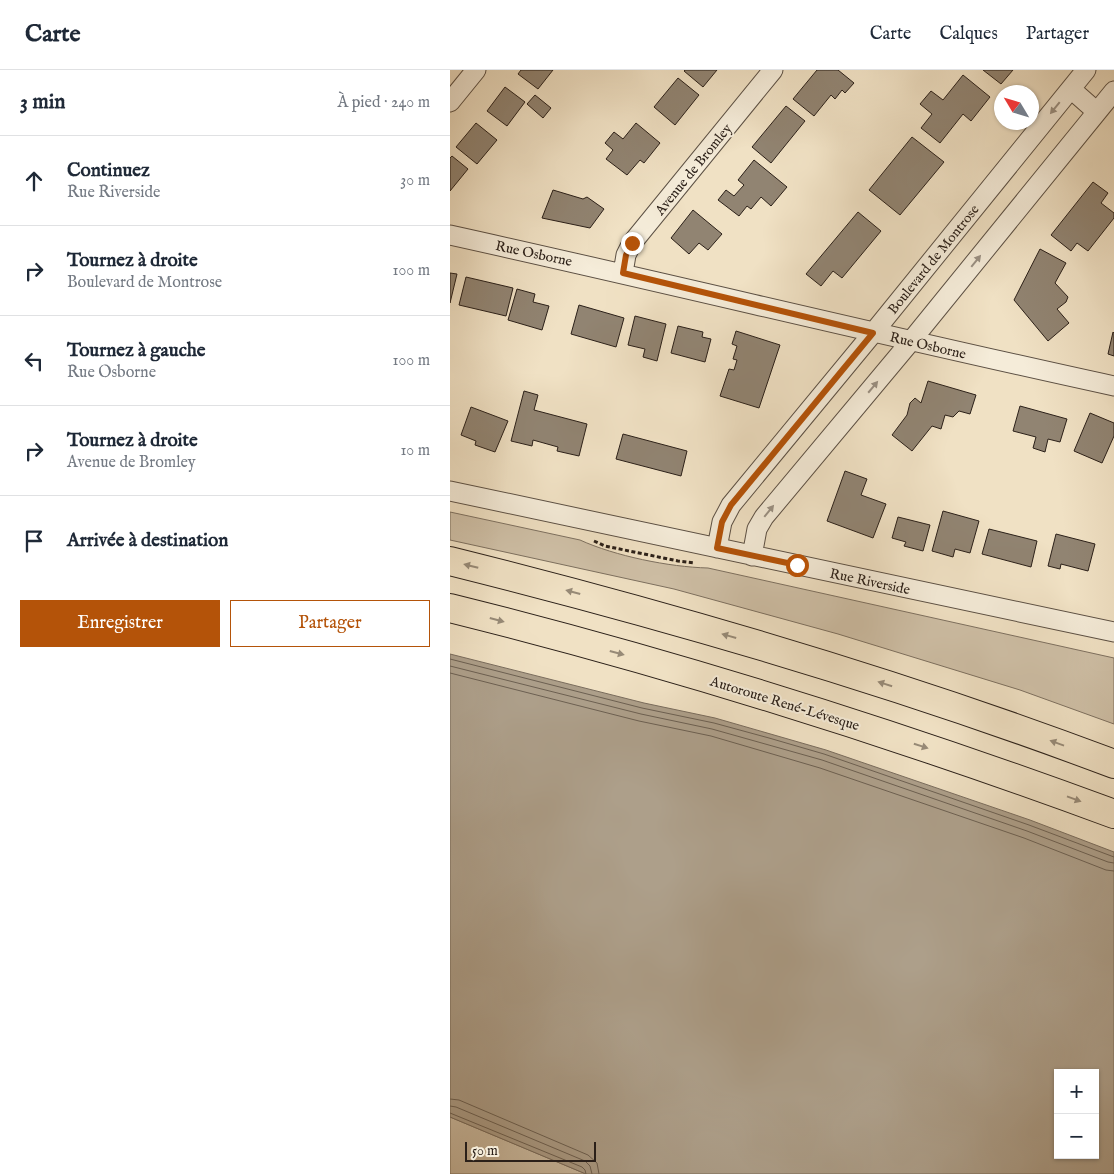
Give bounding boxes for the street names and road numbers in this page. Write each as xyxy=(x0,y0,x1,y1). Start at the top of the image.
street label: Avenue de Bromley xyxy=(651,120,736,220)
street label: Boulevard de Montrose xyxy=(884,201,984,318)
street label: Rue Osborne xyxy=(494,237,574,271)
street label: Rue Osborne xyxy=(888,328,968,364)
street label: Rue Riverside xyxy=(828,565,912,599)
street label: Autoroute René-Lévesque xyxy=(707,672,862,735)

